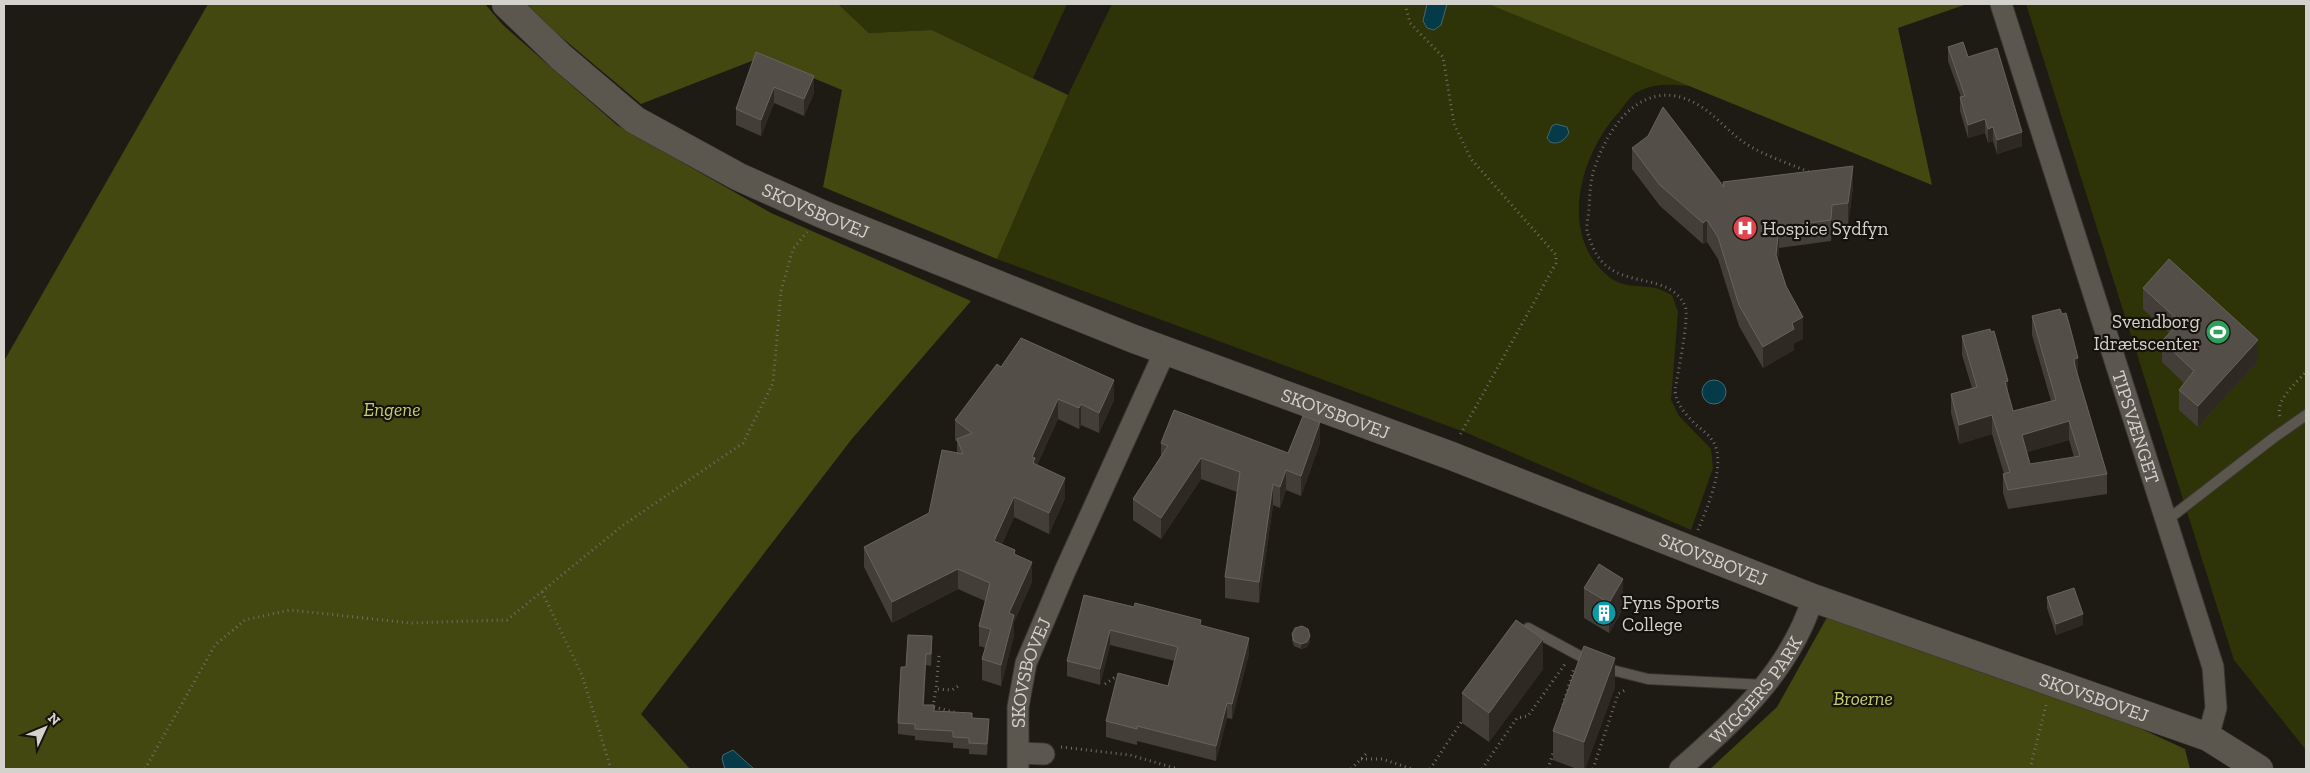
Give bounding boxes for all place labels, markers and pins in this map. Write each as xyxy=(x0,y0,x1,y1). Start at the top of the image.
hospital icon: Hospice Sydfyn xyxy=(1732,215,1758,241)
place label: Hospice Sydfyn xyxy=(1762,217,1888,240)
place label: Svendborg Idrætscenter xyxy=(2094,310,2201,355)
sports icon: Svendborg Idrætscenter xyxy=(2205,319,2231,345)
place label: Fyns Sports College xyxy=(1622,591,1720,636)
building icon: Fyns Sports College xyxy=(1591,600,1617,626)

